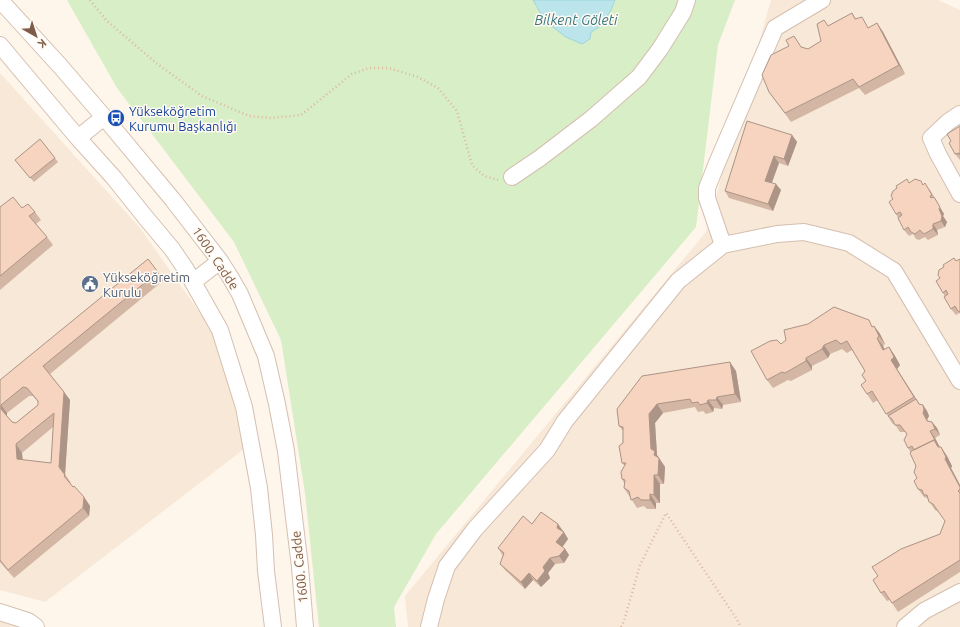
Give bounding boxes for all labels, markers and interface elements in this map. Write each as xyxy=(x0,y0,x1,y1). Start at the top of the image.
water label: Bilkent Göleti xyxy=(534,12,618,28)
north arrow xyxy=(16,16,56,56)
text: K xyxy=(35,37,49,51)
place label: Yükseköğretim Kurumu Başkanlığı xyxy=(129,104,237,133)
bus stop icon: Yükseköğretim Kurumu Başkanlığı xyxy=(106,108,126,128)
street label: 1600. Cadde xyxy=(190,224,242,292)
place label: Yükseköğretim Kurulu xyxy=(103,270,190,299)
public building icon: Yükseköğretim Kurulu xyxy=(80,274,100,294)
street label: 1600. Cadde xyxy=(288,530,310,604)

